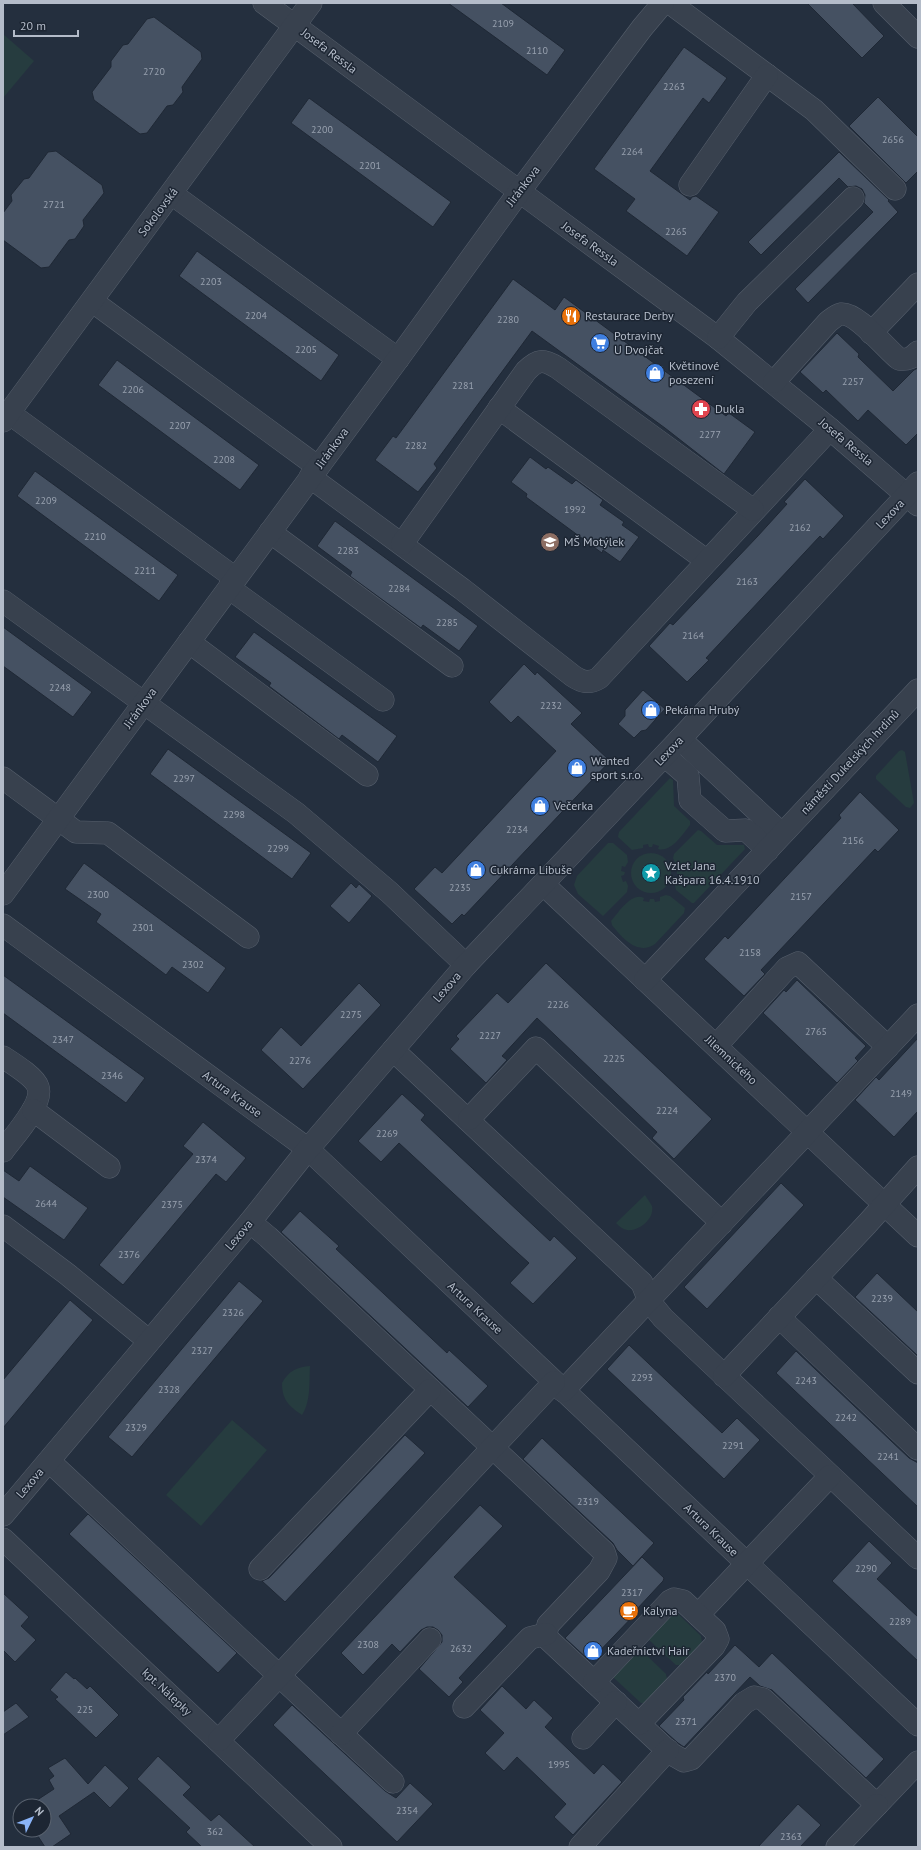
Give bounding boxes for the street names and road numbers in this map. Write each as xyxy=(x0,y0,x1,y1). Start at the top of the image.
street label: Josefa Ressla xyxy=(298,24,360,77)
street label: Jiránkova xyxy=(502,162,543,210)
street label: Sokolovská xyxy=(134,184,181,239)
street label: Josefa Ressla xyxy=(558,217,622,269)
street label: Josefa Ressla xyxy=(815,414,877,469)
street label: Jiránkova xyxy=(311,424,351,472)
street label: Lexova xyxy=(872,496,907,532)
street label: Jiránkova xyxy=(119,684,159,732)
street label: náměstí Dukelských hrdinů xyxy=(797,706,902,817)
street label: Lexova xyxy=(651,733,686,769)
street label: Lexova xyxy=(429,968,464,1005)
street label: Jilemnického xyxy=(701,1031,761,1088)
street label: Artura Krause xyxy=(200,1067,265,1120)
street label: Lexova xyxy=(222,1216,256,1253)
street label: Artura Krause xyxy=(445,1278,506,1337)
street label: Lexova xyxy=(13,1464,47,1501)
street label: Artura Krause xyxy=(681,1500,742,1559)
street label: kpt. Nálepky xyxy=(139,1665,196,1719)

